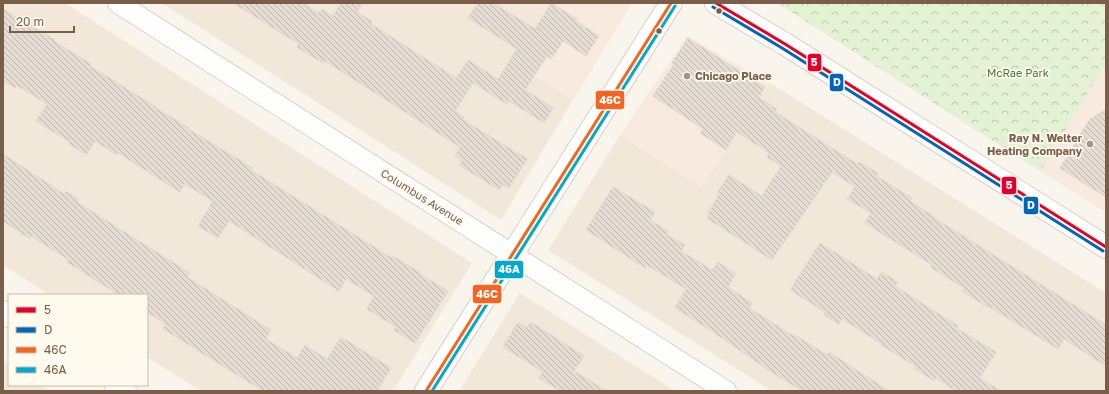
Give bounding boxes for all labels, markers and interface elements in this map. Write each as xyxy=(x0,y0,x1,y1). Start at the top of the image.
unlabelled marker xyxy=(714,6,724,16)
scale bar xyxy=(10,8,74,34)
text: 20 m xyxy=(16,14,44,29)
unlabelled marker xyxy=(654,26,664,36)
line badge: 5 xyxy=(807,53,822,72)
text: 5 xyxy=(811,55,818,68)
park label: McRae Park xyxy=(987,66,1049,79)
place label: Chicago Place xyxy=(695,69,772,82)
marker: Chicago Place xyxy=(682,71,692,81)
line badge: D xyxy=(829,73,844,92)
text: D xyxy=(833,75,841,88)
line badge: 46C xyxy=(595,90,625,110)
text: 46C xyxy=(599,93,621,106)
place label: Ray N. Welter Heating Company xyxy=(987,131,1083,157)
marker: Ray N. Welter Heating Company xyxy=(1085,139,1095,149)
street label: Columbus Avenue xyxy=(379,166,466,227)
line badge: 5 xyxy=(1001,176,1017,195)
text: 5 xyxy=(1006,178,1013,191)
line badge: D xyxy=(1023,196,1039,215)
text: D xyxy=(1027,198,1035,211)
line badge: 46A xyxy=(494,260,524,279)
text: 46A xyxy=(498,262,520,275)
line badge: 46C xyxy=(472,284,502,304)
text: 46C xyxy=(476,287,498,300)
legend xyxy=(8,294,148,386)
text: 5 xyxy=(44,302,51,317)
text: D xyxy=(44,322,52,337)
text: 46C xyxy=(44,342,67,357)
text: 46A xyxy=(44,362,67,377)

